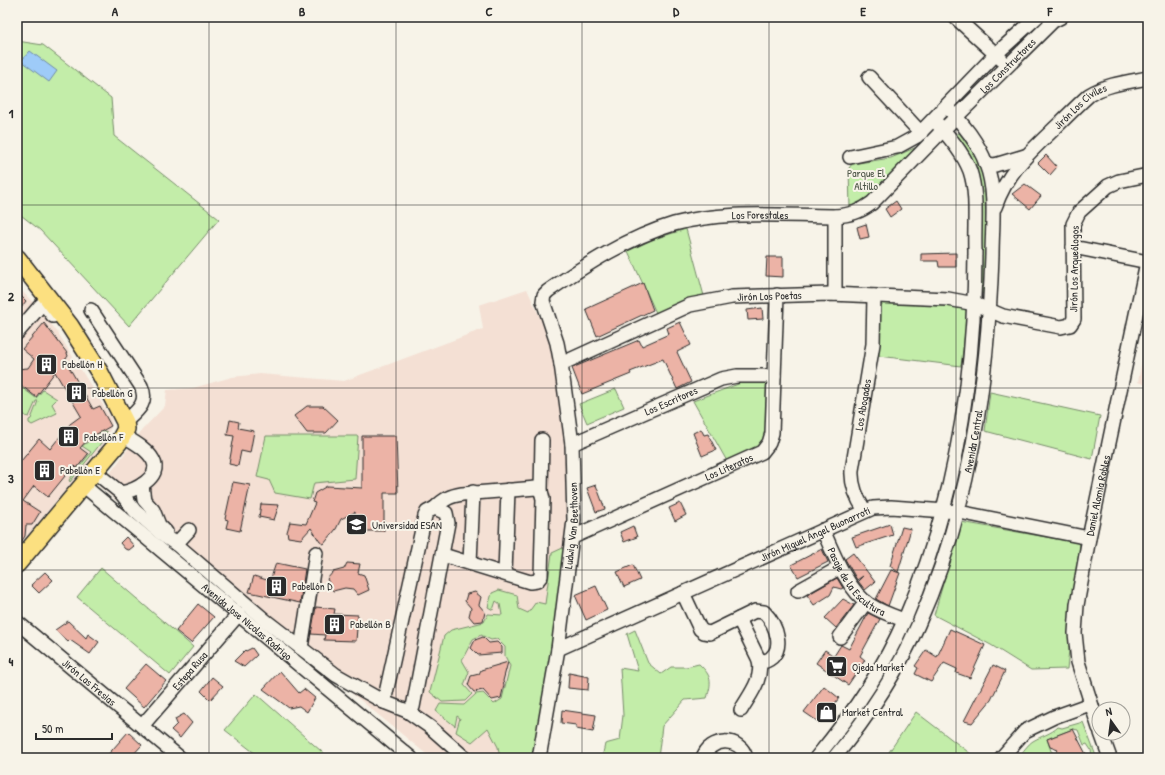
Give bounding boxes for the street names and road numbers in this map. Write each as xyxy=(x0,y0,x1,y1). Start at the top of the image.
street label: Los Constructores xyxy=(977,35,1039,96)
street label: Jirón Los Civiles xyxy=(1051,81,1108,132)
street label: Los Forestales xyxy=(732,208,789,222)
street label: Jirón Los Arqueólogos xyxy=(1066,225,1082,313)
street label: Jirón Los Poetas xyxy=(737,288,802,304)
street label: Los Abogados xyxy=(852,378,874,431)
street label: Los Escritores xyxy=(642,383,700,419)
street label: Avenida Central xyxy=(960,409,986,474)
street label: Los Literatos xyxy=(703,450,755,484)
street label: Daniel Alomia Robles xyxy=(1083,454,1113,537)
street label: Ludwig Van Beethoven xyxy=(561,482,581,570)
street label: Jirón Miguel Ángel Buonarroti xyxy=(758,503,873,564)
street label: Pasaje de la Escultura xyxy=(825,545,888,619)
street label: Avenida Jose Nicolas Rodrigo xyxy=(199,580,295,664)
street label: Estepa Rusa xyxy=(169,648,211,693)
street label: Jirón Las Fresias xyxy=(59,656,119,709)

